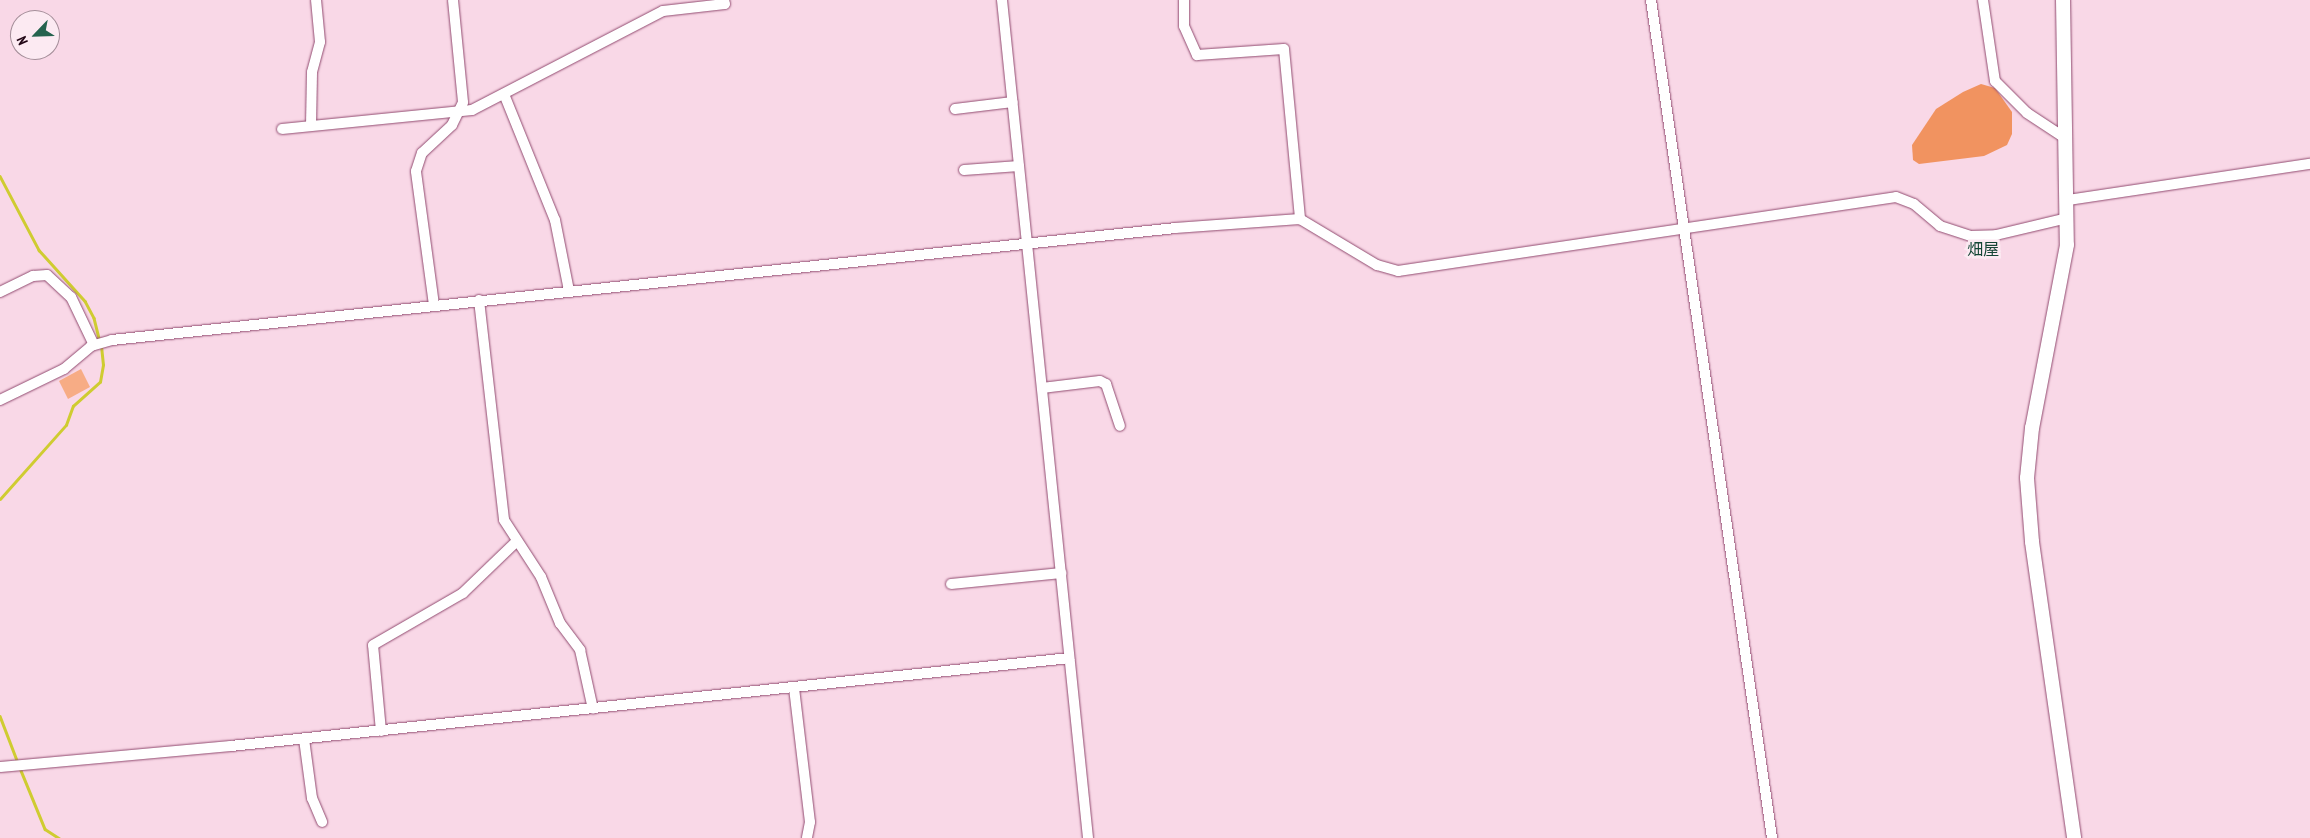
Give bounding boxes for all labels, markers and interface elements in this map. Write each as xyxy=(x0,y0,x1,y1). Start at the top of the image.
north arrow xyxy=(10,10,60,60)
text: N xyxy=(12,34,32,48)
district label: 畑屋 xyxy=(1967,239,1999,259)

